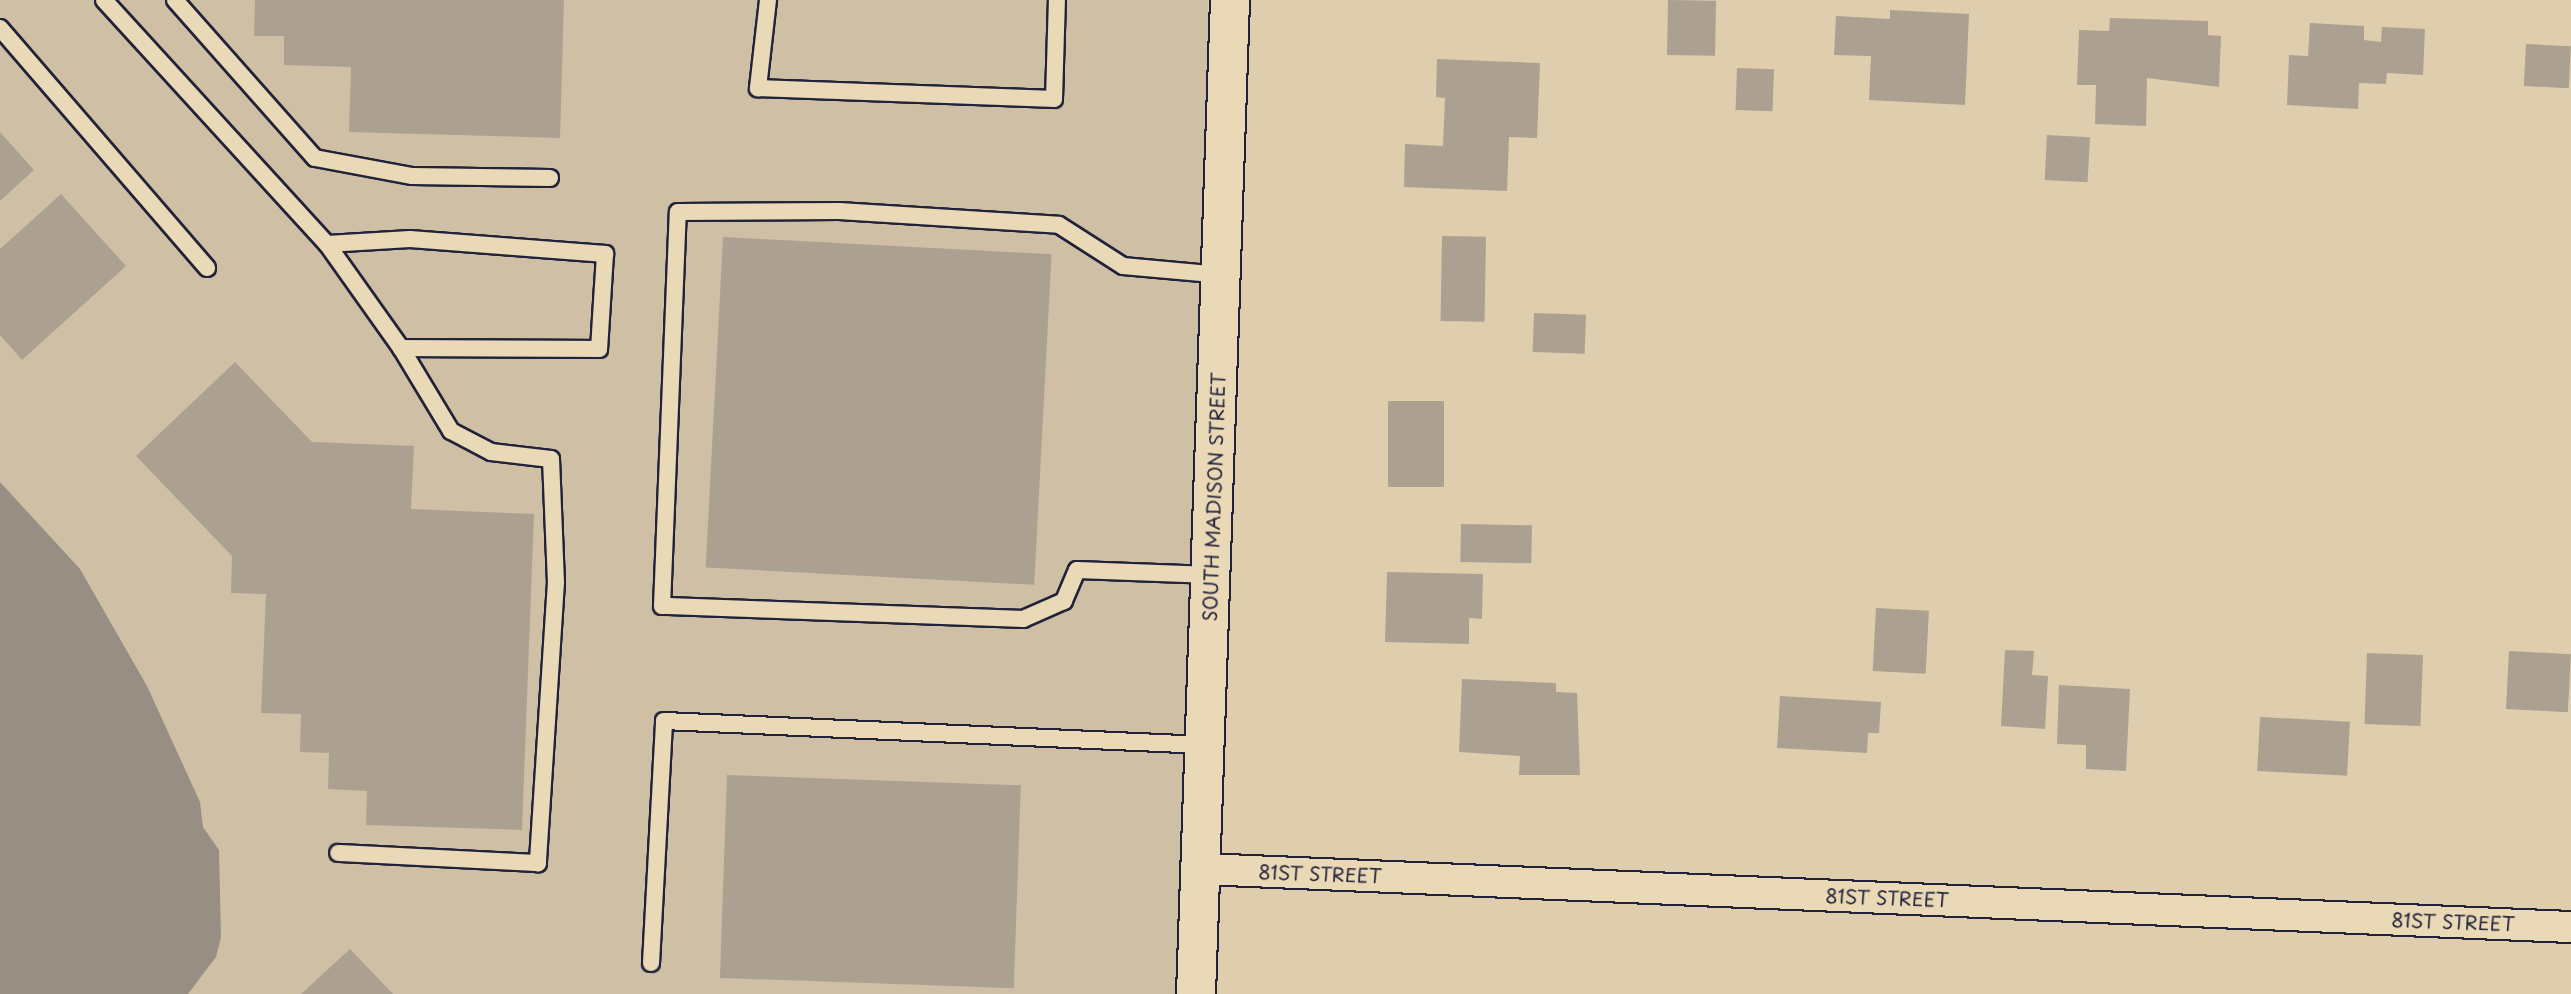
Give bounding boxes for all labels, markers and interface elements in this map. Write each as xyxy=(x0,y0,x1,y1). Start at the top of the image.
street label: SOUTH MADISON STREET xyxy=(1198,371,1230,623)
street label: 81ST STREET xyxy=(1256,860,1384,888)
street label: 81ST STREET xyxy=(1823,884,1951,912)
street label: 81ST STREET xyxy=(2389,908,2517,936)

